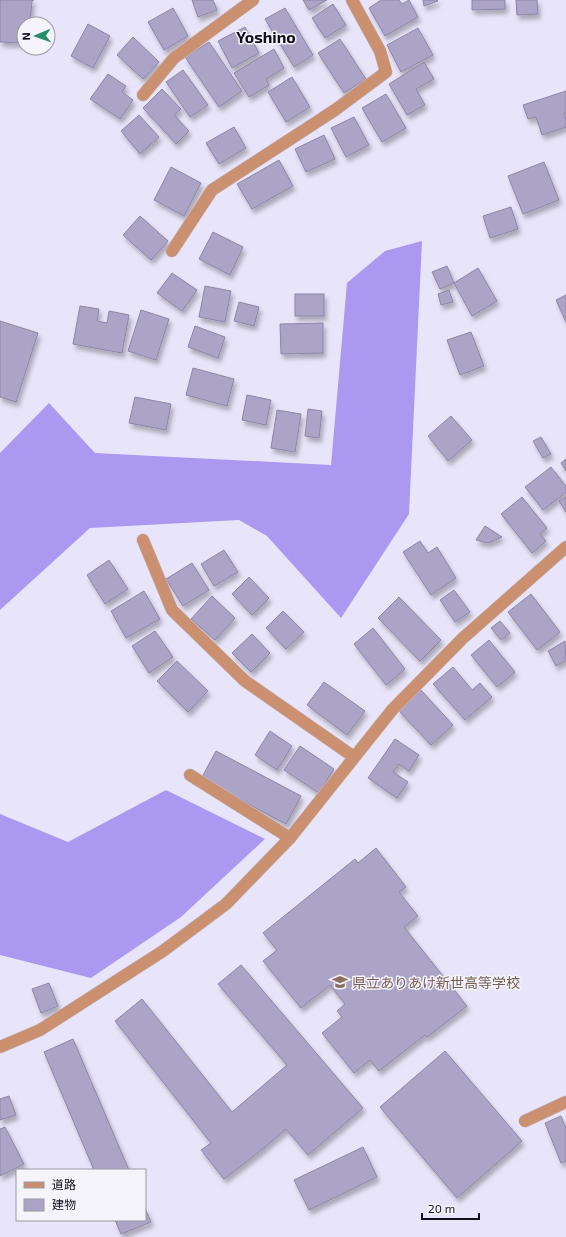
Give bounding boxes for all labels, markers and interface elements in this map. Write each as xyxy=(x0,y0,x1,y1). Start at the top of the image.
north arrow xyxy=(16,16,56,56)
district label: Yoshino xyxy=(236,27,296,46)
text: N xyxy=(19,32,32,41)
school or university icon: 県立ありあけ新世高等学校 xyxy=(331,973,349,991)
place label: 県立ありあけ新世高等学校 xyxy=(352,974,520,991)
legend xyxy=(16,1169,146,1221)
text: 道路 xyxy=(52,1177,76,1191)
scale bar xyxy=(422,1195,479,1221)
text: 建物 xyxy=(52,1197,76,1211)
text: 20 m xyxy=(428,1201,455,1215)

